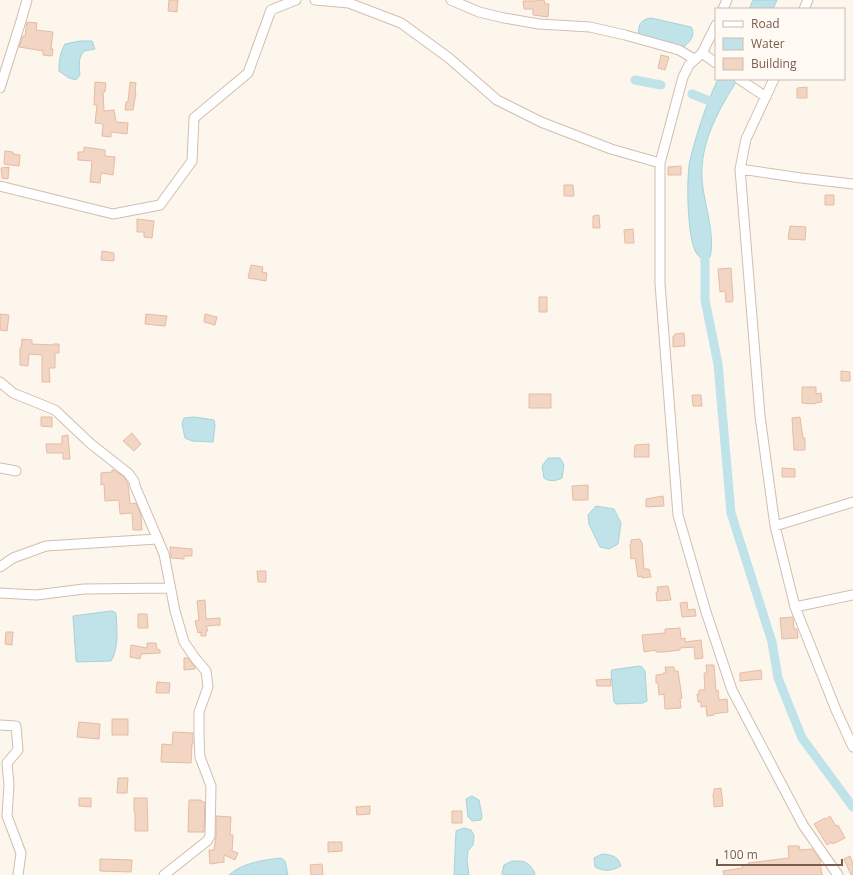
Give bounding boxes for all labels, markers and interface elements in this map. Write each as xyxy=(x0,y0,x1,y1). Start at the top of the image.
legend xyxy=(715,8,845,80)
text: Road xyxy=(751,15,780,32)
text: Water xyxy=(751,35,785,52)
text: Building xyxy=(751,55,797,72)
scale bar xyxy=(717,841,842,867)
text: 100 m xyxy=(723,846,758,863)

